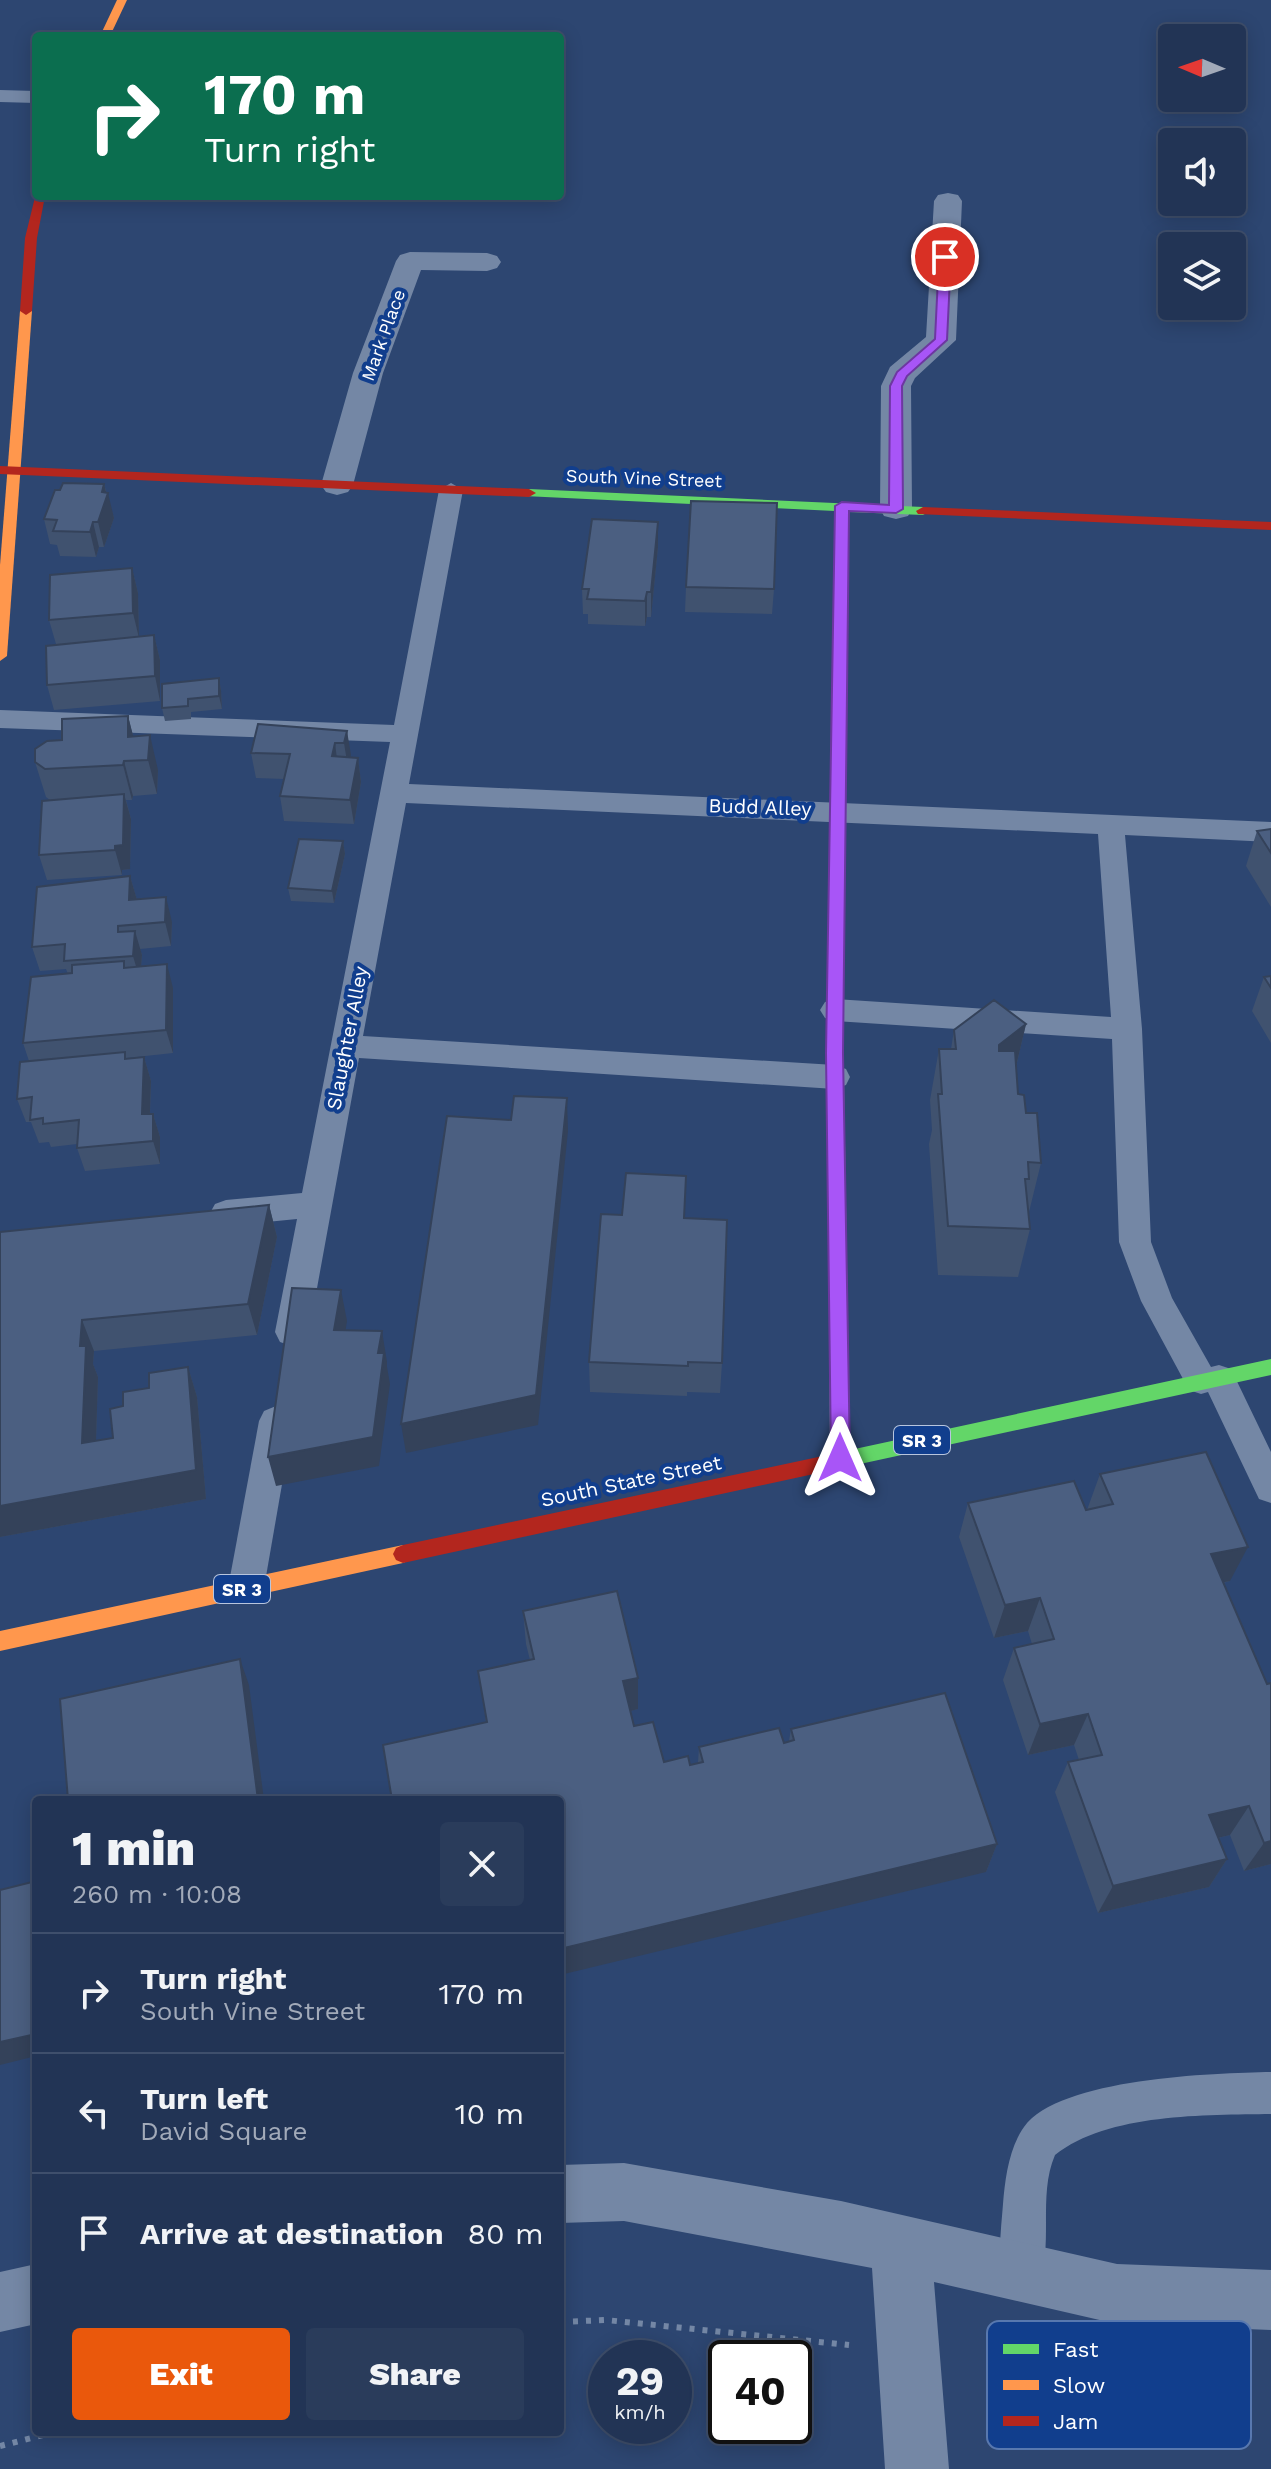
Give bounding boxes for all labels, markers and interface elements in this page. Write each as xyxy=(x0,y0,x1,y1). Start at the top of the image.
north arrow xyxy=(1158,24,1246,112)
map controls xyxy=(1158,24,1246,320)
text: 170 m xyxy=(204,62,366,128)
icon: right xyxy=(72,64,176,168)
button: sound xyxy=(1158,128,1246,216)
text: Turn right xyxy=(204,129,375,171)
pin xyxy=(911,223,979,291)
button: layers xyxy=(1158,232,1246,320)
icon: arrive xyxy=(923,235,967,279)
street label: Mark Place xyxy=(357,286,409,384)
street label: South Vine Street xyxy=(566,465,723,491)
street label: Budd Alley xyxy=(708,793,813,821)
street label: Slaughter Alley xyxy=(321,963,373,1112)
position arrow xyxy=(798,1416,882,1500)
road number: SR 3 xyxy=(894,1426,950,1454)
street label: South State Street xyxy=(539,1450,724,1512)
road number: SR 3 xyxy=(214,1575,270,1603)
text: 1 min xyxy=(72,1820,195,1877)
button: close xyxy=(440,1822,524,1906)
text: 260 m · 10:08 xyxy=(72,1879,242,1909)
text: Turn right xyxy=(140,1961,286,1996)
icon: right xyxy=(72,1971,116,2015)
text: 170 m xyxy=(439,1976,524,2011)
text: South Vine Street xyxy=(140,1996,365,2026)
text: Turn left xyxy=(140,2081,268,2116)
icon: left xyxy=(72,2091,116,2135)
text: 10 m xyxy=(455,2096,524,2131)
text: David Square xyxy=(140,2116,308,2146)
icon: arrive xyxy=(72,2211,116,2255)
text: Arrive at destination xyxy=(140,2216,444,2251)
text: 80 m xyxy=(468,2216,544,2251)
legend xyxy=(987,2321,1251,2449)
button: Exit xyxy=(72,2328,290,2420)
button: Share xyxy=(306,2328,524,2420)
text: Fast xyxy=(1053,2337,1099,2362)
speed limit sign: 40 xyxy=(708,2340,812,2444)
text: 29 xyxy=(616,2358,664,2405)
text: Slow xyxy=(1053,2373,1105,2398)
text: km/h xyxy=(614,2400,666,2424)
text: Jam xyxy=(1053,2409,1098,2434)

